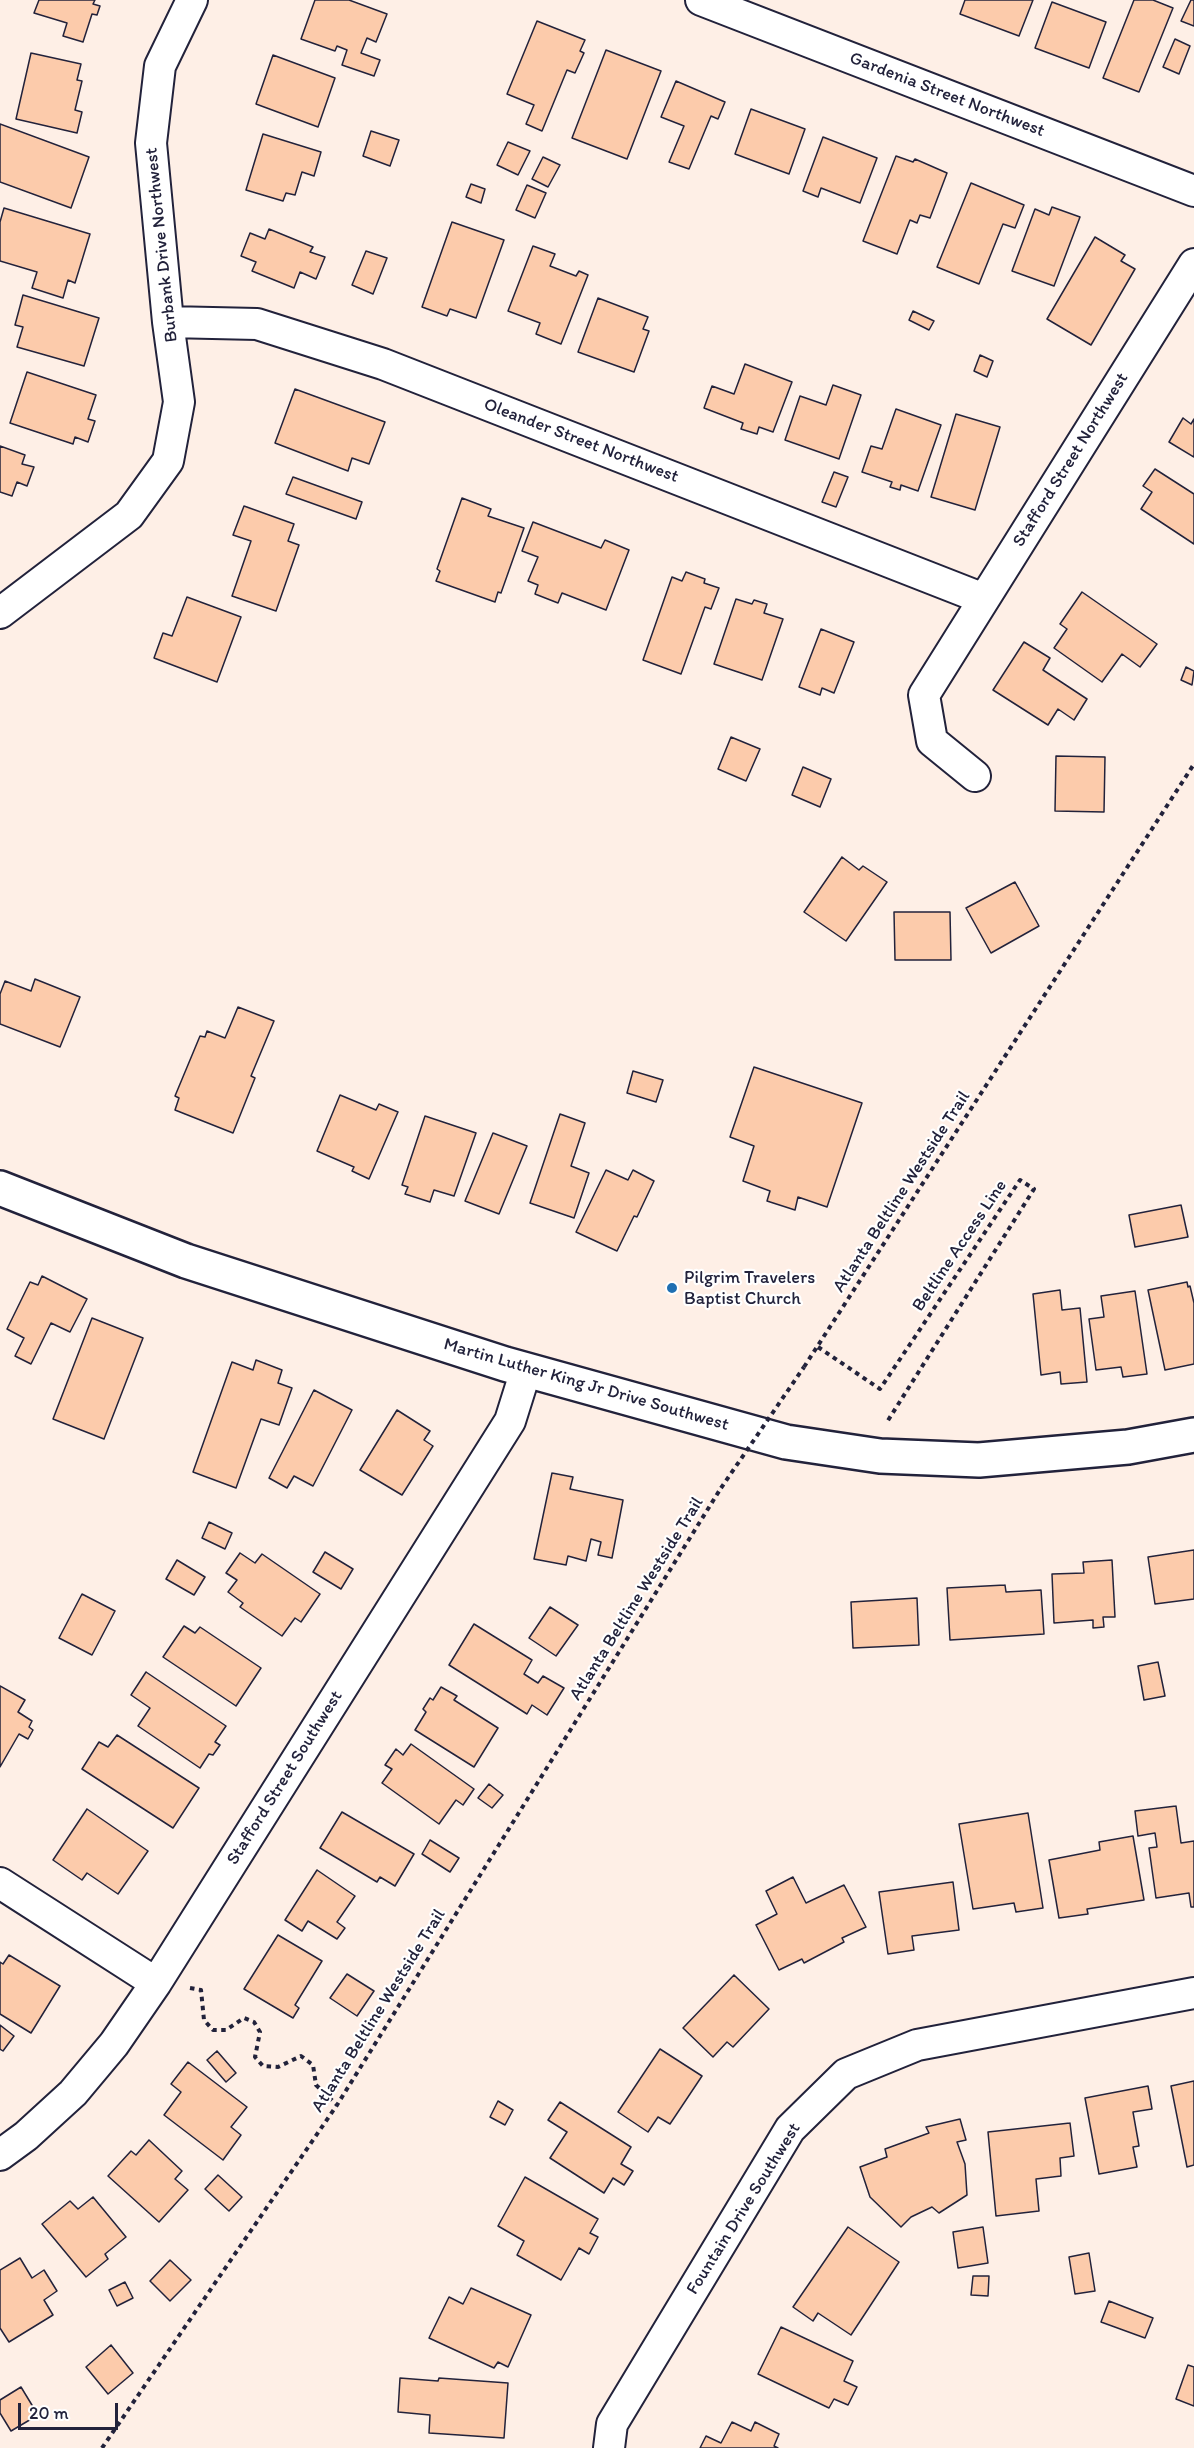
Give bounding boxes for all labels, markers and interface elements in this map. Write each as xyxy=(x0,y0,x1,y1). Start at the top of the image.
street label: Gardenia Street Northwest xyxy=(846,48,1048,142)
street label: Burbank Drive Northwest xyxy=(141,147,183,343)
street label: Stafford Street Northwest xyxy=(1009,369,1133,551)
street label: Oleander Street Northwest xyxy=(481,394,681,488)
street label: Atlanta Beltline Westside Trail xyxy=(829,1087,975,1297)
street label: Beltline Access Line xyxy=(908,1176,1012,1316)
place label: Pilgrim Travelers Baptist Church xyxy=(684,1267,815,1310)
marker: Pilgrim Travelers Baptist Church xyxy=(665,1281,679,1295)
street label: Martin Luther King Jr Drive Southwest xyxy=(441,1334,731,1436)
street label: Atlanta Beltline Westside Trail xyxy=(565,1493,709,1705)
street label: Stafford Street Southwest xyxy=(222,1687,348,1869)
street label: Atlanta Beltline Westside Trail xyxy=(307,1905,451,2117)
street label: Fountain Drive Southwest xyxy=(682,2119,806,2299)
scale bar xyxy=(21,2391,122,2429)
text: 20 m xyxy=(29,2402,69,2424)

